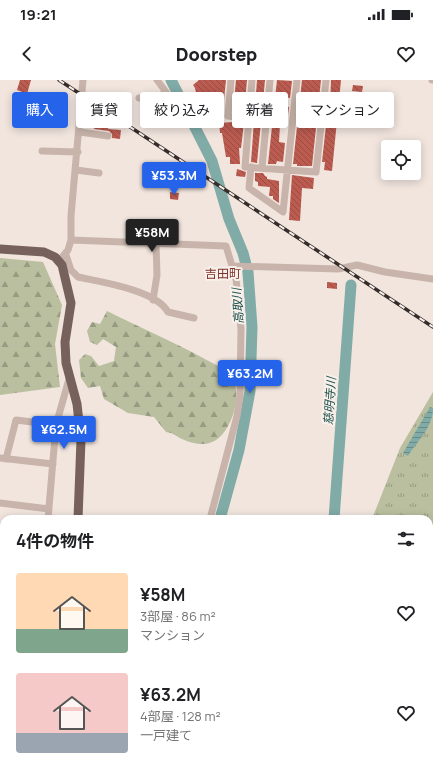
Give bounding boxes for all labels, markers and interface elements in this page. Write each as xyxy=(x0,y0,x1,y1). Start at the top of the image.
text: 19:21 xyxy=(20,4,57,25)
text: Doorstep xyxy=(176,42,257,66)
icon: back xyxy=(16,43,38,65)
icon: heart xyxy=(395,43,417,65)
chip: 購入 xyxy=(12,92,68,128)
chip: 賃貸 xyxy=(76,92,132,128)
chip: 絞り込み xyxy=(140,92,224,128)
chip: 新着 xyxy=(232,92,288,128)
chip: マンション xyxy=(296,92,394,128)
map controls xyxy=(381,140,421,180)
button: locate xyxy=(381,140,421,180)
pin: ¥53.3M xyxy=(141,162,207,196)
text: ¥53.3M xyxy=(151,166,197,184)
pin: ¥58M xyxy=(128,219,176,253)
text: ¥58M xyxy=(135,223,169,241)
district label: 吉田町 xyxy=(205,265,241,282)
water label: 高取川 xyxy=(228,285,247,325)
pin: ¥63.2M xyxy=(217,360,283,394)
text: ¥63.2M xyxy=(227,364,273,382)
water label: 慈明寺川 xyxy=(319,374,340,426)
pin: ¥62.5M xyxy=(31,416,97,450)
text: ¥62.5M xyxy=(41,420,87,438)
icon: filters xyxy=(395,528,417,550)
text: 4件の物件 xyxy=(16,529,94,552)
text: ¥58M xyxy=(140,583,185,606)
icon: home xyxy=(48,589,96,637)
icon: heart xyxy=(395,602,417,624)
text: 3部屋 · 86 m² xyxy=(140,607,216,625)
text: マンション xyxy=(140,626,205,644)
text: ¥63.2M xyxy=(140,683,201,706)
icon: home xyxy=(48,689,96,737)
icon: heart xyxy=(395,702,417,724)
text: 4部屋 · 128 m² xyxy=(140,707,221,725)
text: 一戸建て xyxy=(140,726,192,744)

